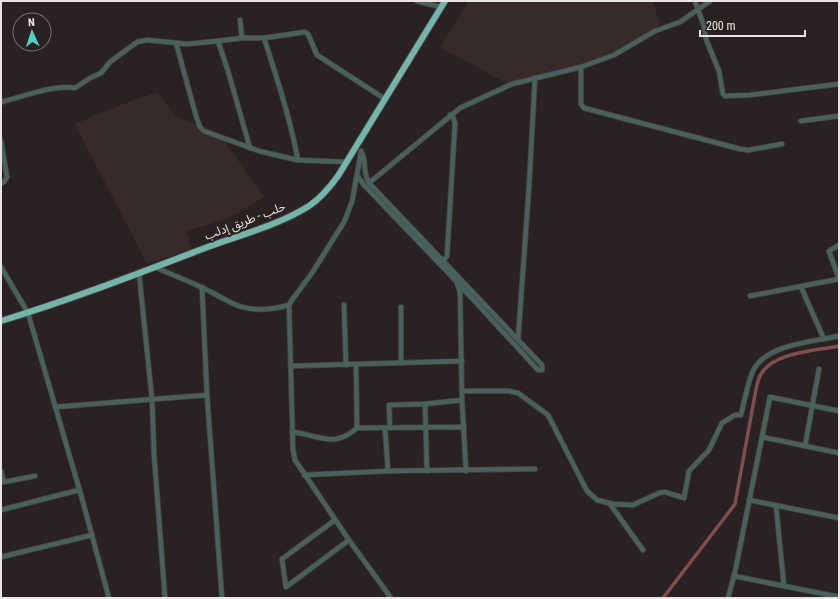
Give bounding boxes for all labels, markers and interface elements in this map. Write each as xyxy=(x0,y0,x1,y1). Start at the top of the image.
north arrow xyxy=(12,12,52,52)
scale bar xyxy=(700,12,805,38)
text: N xyxy=(28,16,35,29)
text: 200 m xyxy=(706,19,736,33)
street label: حلب - طريق إدلب xyxy=(203,199,288,244)

